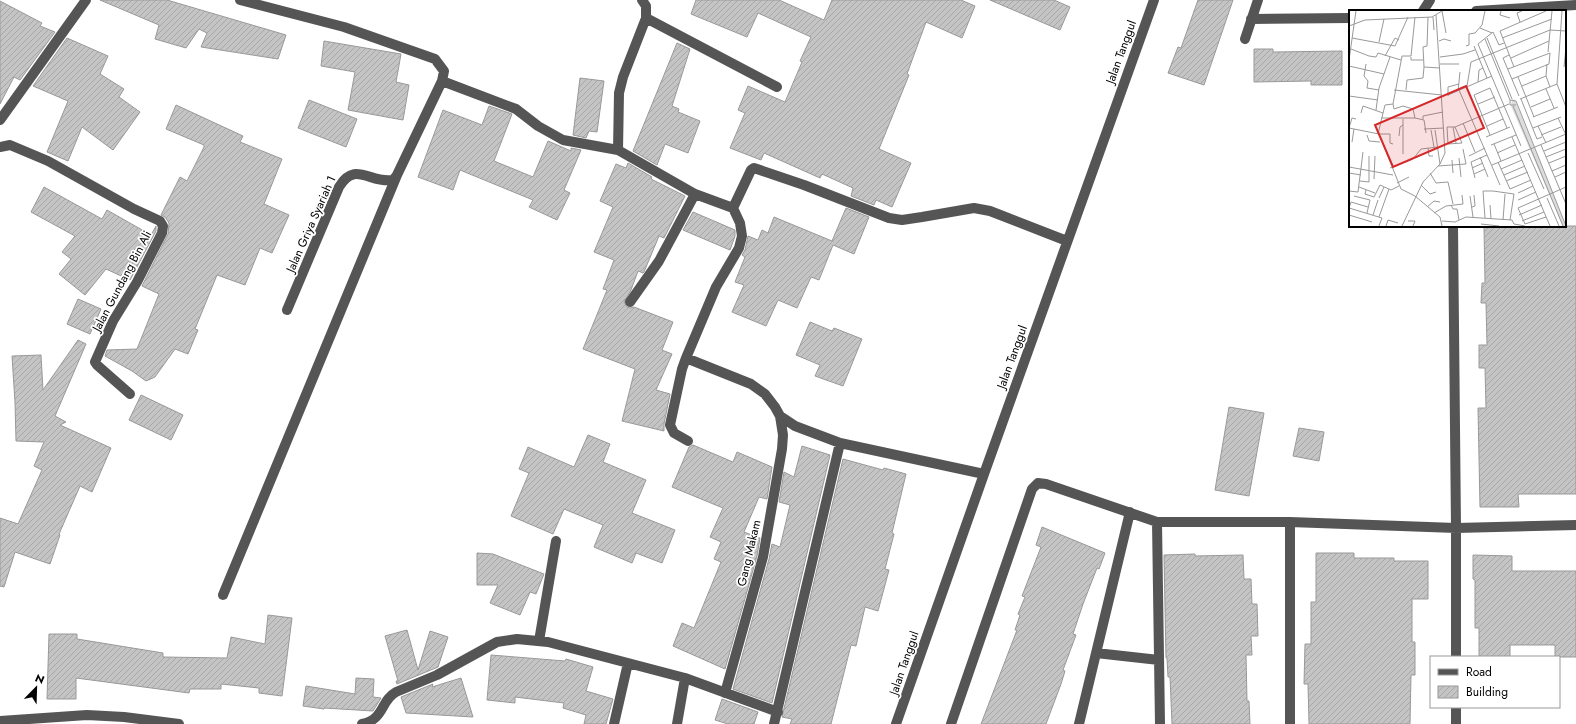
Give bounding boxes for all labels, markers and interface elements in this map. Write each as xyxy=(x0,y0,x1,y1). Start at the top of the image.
inset map xyxy=(1349,10,1566,227)
street label: Jalan Tanggul xyxy=(1101,18,1141,88)
street label: Jalan Griya Syariah 1 xyxy=(281,173,340,277)
street label: Jalan Gundang Bin Ali xyxy=(87,227,156,336)
street label: Jalan Tanggul xyxy=(992,323,1032,393)
street label: Gang Makam xyxy=(733,518,765,588)
street label: Jalan Tanggul xyxy=(884,629,923,699)
legend xyxy=(1430,656,1560,708)
text: Road xyxy=(1466,663,1492,681)
north arrow xyxy=(16,668,56,708)
text: N xyxy=(33,670,47,688)
text: Building xyxy=(1466,683,1508,701)

